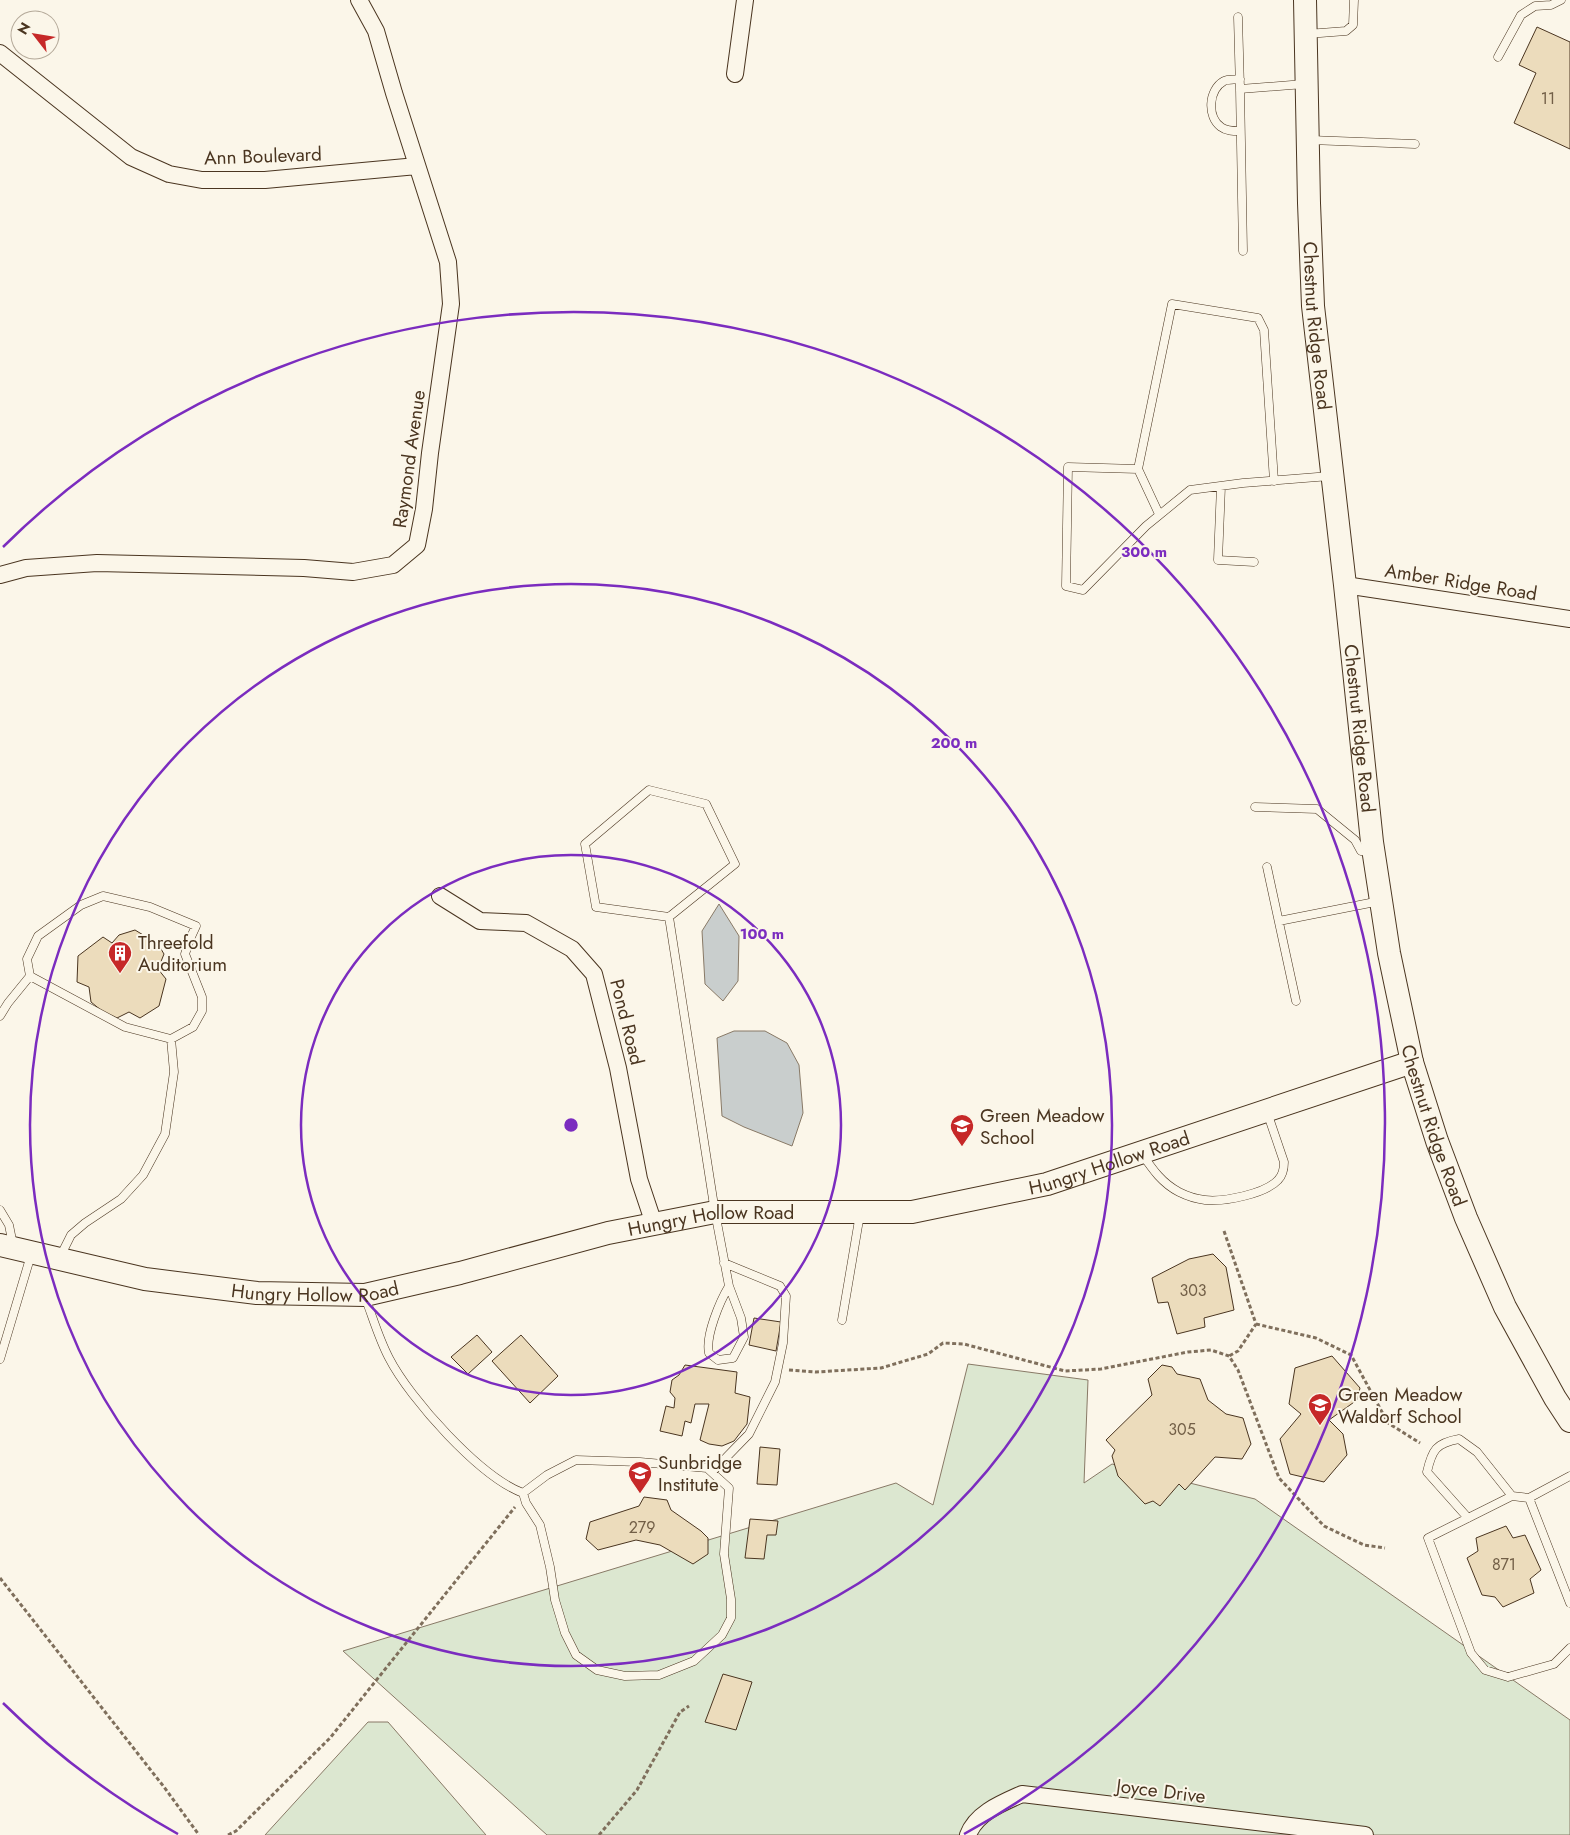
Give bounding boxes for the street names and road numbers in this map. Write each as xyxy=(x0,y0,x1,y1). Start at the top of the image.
street label: Ann Boulevard xyxy=(204,140,322,172)
street label: Chestnut Ridge Road xyxy=(1297,241,1338,411)
street label: Raymond Avenue xyxy=(386,388,432,530)
street label: Amber Ridge Road xyxy=(1383,557,1539,607)
street label: Chestnut Ridge Road xyxy=(1338,643,1382,814)
street label: Pond Road xyxy=(603,976,651,1068)
street label: Chestnut Ridge Road xyxy=(1395,1042,1474,1210)
street label: Hungry Hollow Road xyxy=(1026,1124,1193,1201)
street label: Hungry Hollow Road xyxy=(625,1199,794,1242)
street label: Hungry Hollow Road xyxy=(230,1274,401,1309)
street label: Joyce Drive xyxy=(1112,1772,1207,1810)

